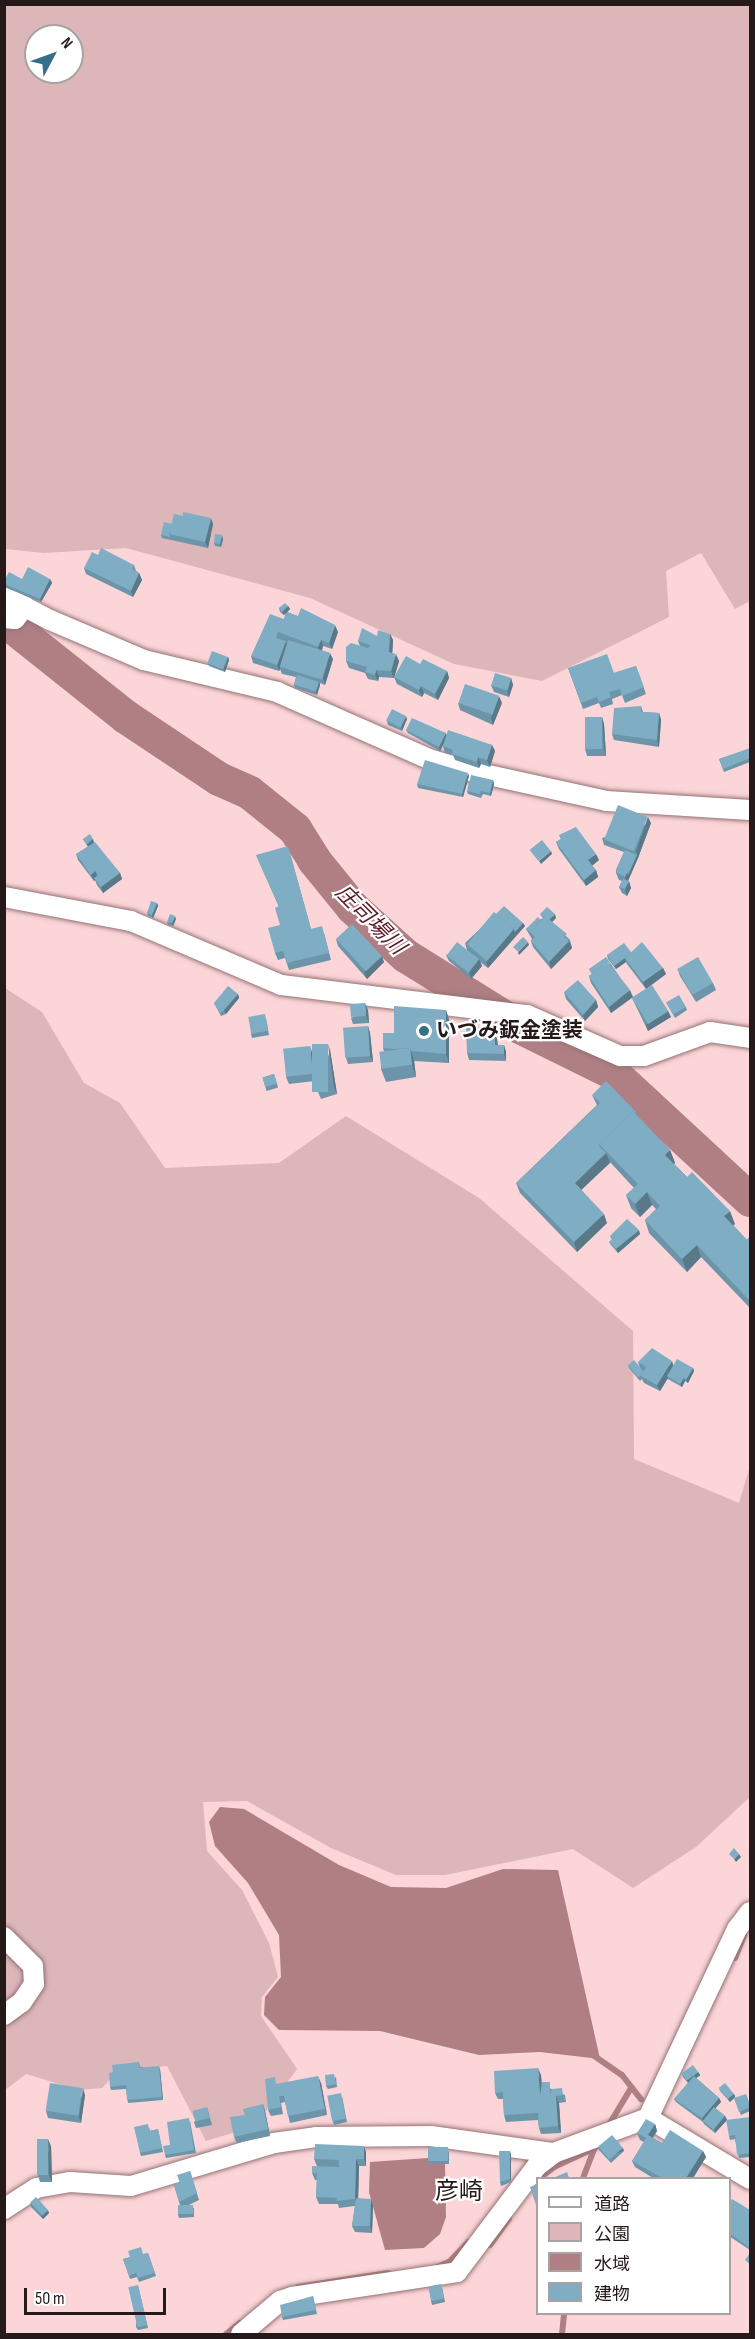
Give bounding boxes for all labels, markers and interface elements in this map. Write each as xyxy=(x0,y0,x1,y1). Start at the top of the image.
north arrow xyxy=(24,24,84,84)
text: N xyxy=(56,34,76,53)
water label: 庄司場川 xyxy=(330,880,410,960)
place label: いづみ鈑金塗装 xyxy=(436,1018,583,1044)
marker: いづみ鈑金塗装 xyxy=(417,1024,431,1038)
legend xyxy=(536,2177,731,2315)
district label: 彦崎 xyxy=(435,2178,483,2206)
text: 道路 xyxy=(594,2194,630,2215)
text: 公園 xyxy=(594,2224,630,2245)
text: 水域 xyxy=(594,2254,630,2275)
scale bar xyxy=(27,2276,170,2314)
text: 建物 xyxy=(594,2284,630,2305)
text: 50 m xyxy=(35,2288,65,2309)

